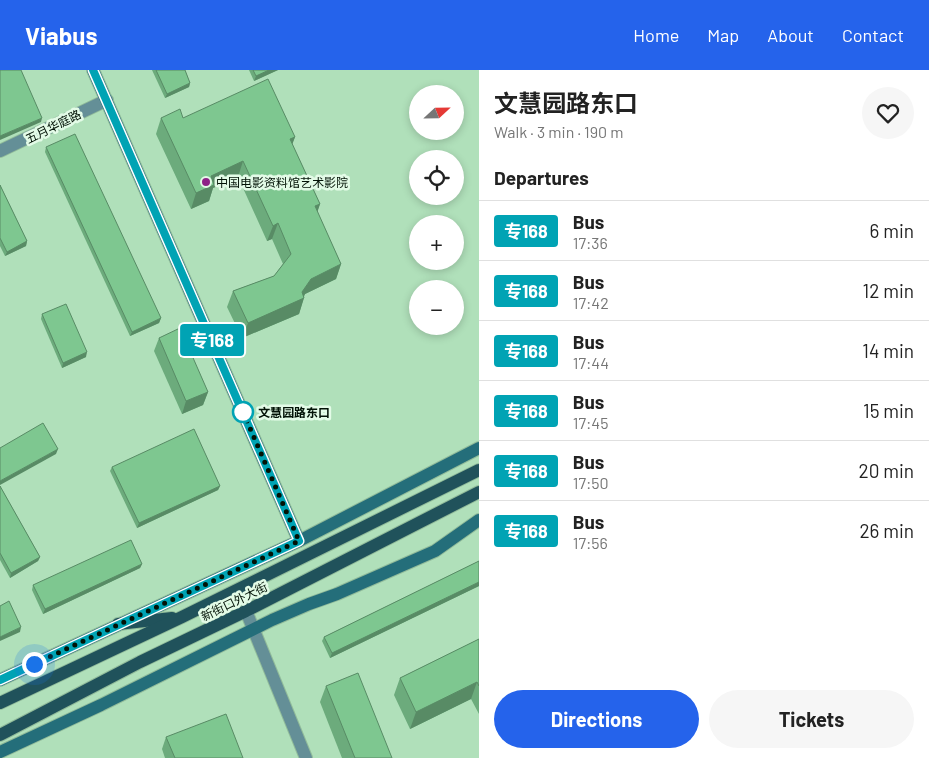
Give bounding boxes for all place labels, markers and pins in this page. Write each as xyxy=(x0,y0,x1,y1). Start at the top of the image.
place label: 中国电影资料馆艺术影院 xyxy=(216,175,348,189)
marker: 中国电影资料馆艺术影院 xyxy=(200,176,212,188)
marker: 文慧园路东口 xyxy=(232,401,254,423)
place label: 文慧园路东口 xyxy=(258,405,330,419)

